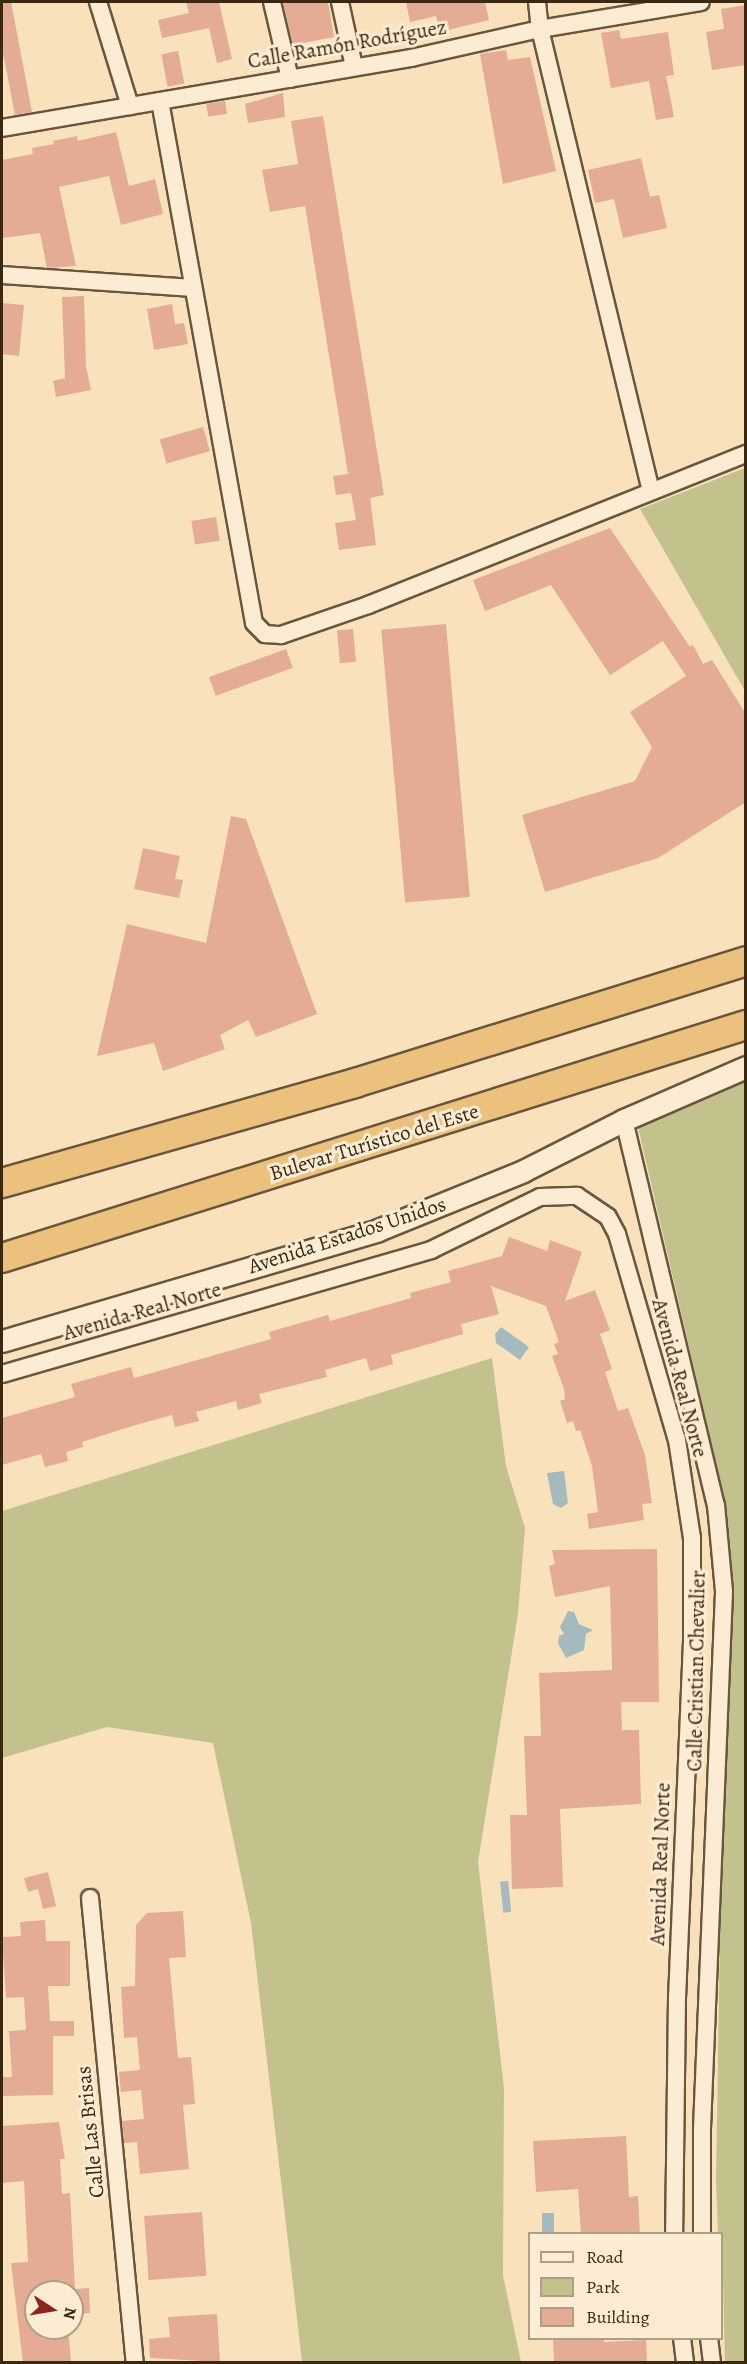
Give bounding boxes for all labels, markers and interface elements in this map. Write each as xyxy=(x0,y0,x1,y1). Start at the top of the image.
street label: Calle Ramón Rodríguez xyxy=(246,14,448,74)
street label: Bulevar Turístico del Este xyxy=(266,1098,482,1186)
street label: Avenida Estados Unidos xyxy=(245,1191,449,1279)
street label: Avenida Real Norte xyxy=(60,1276,224,1346)
street label: Avenida Real Norte xyxy=(647,1296,713,1460)
street label: Calle Cristian Chevalier xyxy=(682,1570,710,1772)
street label: Avenida Real Norte xyxy=(645,1782,675,1946)
street label: Calle Las Brisas xyxy=(71,2065,109,2199)
legend xyxy=(528,2232,723,2340)
text: Road xyxy=(586,2245,623,2269)
text: Park xyxy=(586,2275,620,2299)
north arrow xyxy=(24,2280,84,2340)
text: N xyxy=(58,2305,82,2321)
text: Building xyxy=(586,2305,650,2329)

